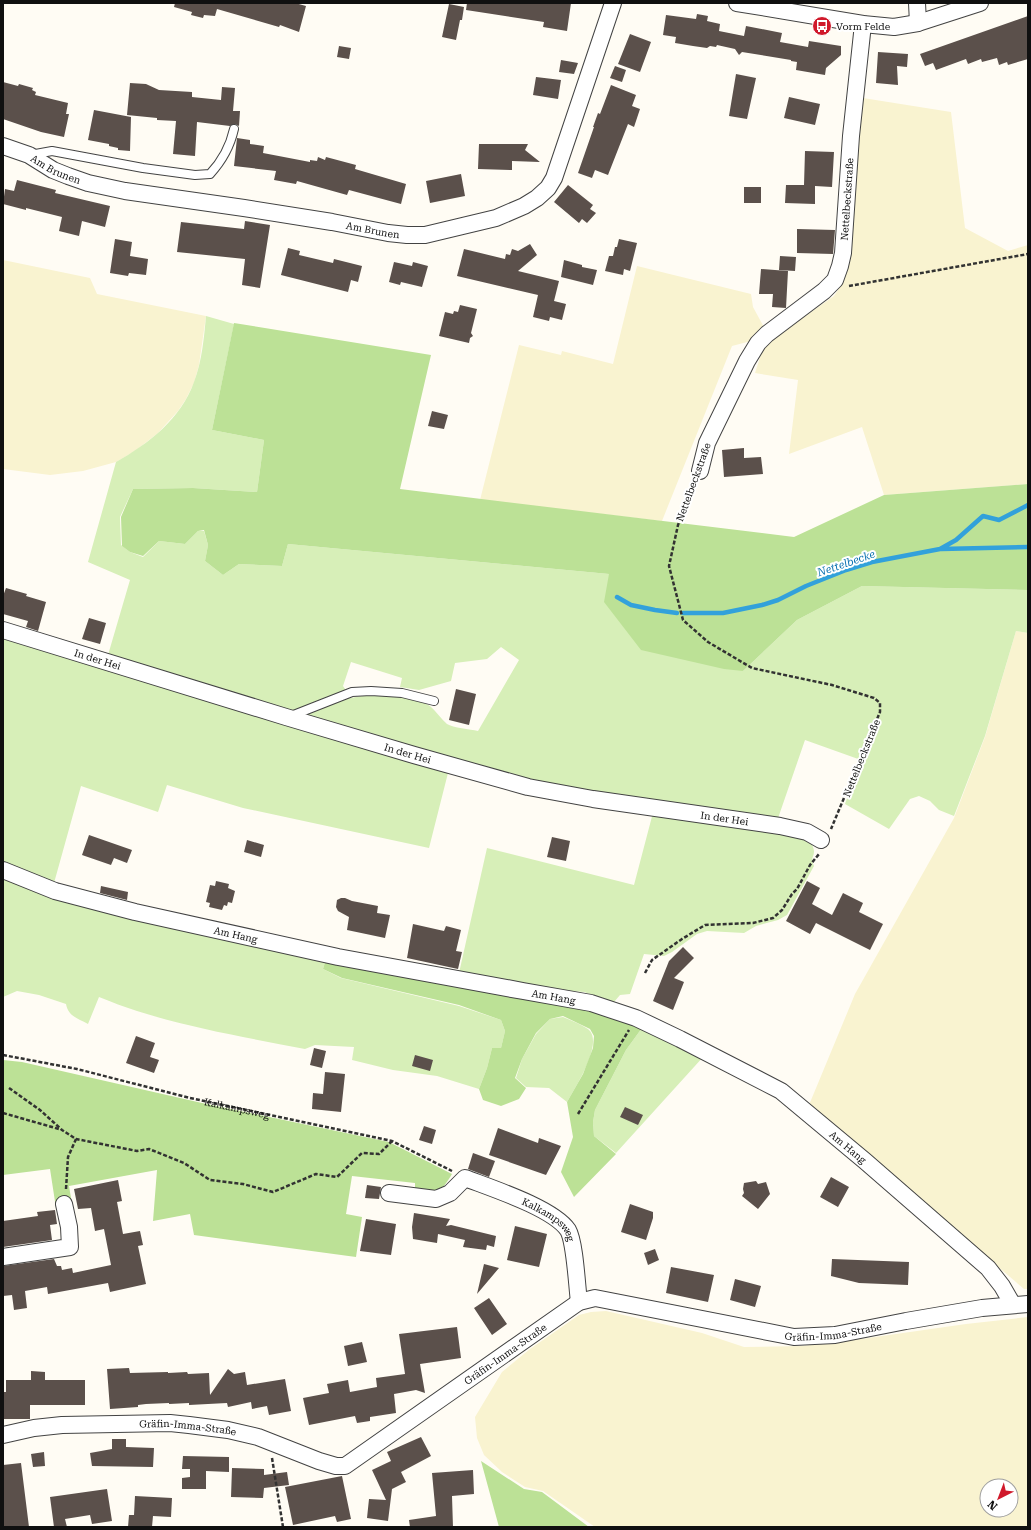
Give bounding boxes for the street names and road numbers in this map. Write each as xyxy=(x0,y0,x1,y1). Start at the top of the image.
street label: Am Brunen xyxy=(29,153,83,186)
street label: Nettelbeckstraße xyxy=(839,157,856,241)
street label: Am Brunen xyxy=(345,220,401,240)
street label: Nettelbeckstraße xyxy=(674,441,713,523)
street label: In der Hei xyxy=(73,647,122,672)
street label: Nettelbeckstraße xyxy=(841,717,882,799)
street label: In der Hei xyxy=(383,741,432,766)
street label: In der Hei xyxy=(700,810,749,827)
street label: Am Hang xyxy=(213,925,259,945)
street label: Am Hang xyxy=(531,988,577,1006)
street label: Kalkampsweg xyxy=(203,1096,271,1121)
street label: Am Hang xyxy=(827,1129,869,1166)
street label: Kalkampsweg xyxy=(520,1196,577,1243)
street label: Gräfin-Imma-Straße xyxy=(462,1321,549,1387)
street label: Gräfin-Imma-Straße xyxy=(784,1321,883,1343)
street label: Gräfin-Imma-Straße xyxy=(139,1418,238,1438)

